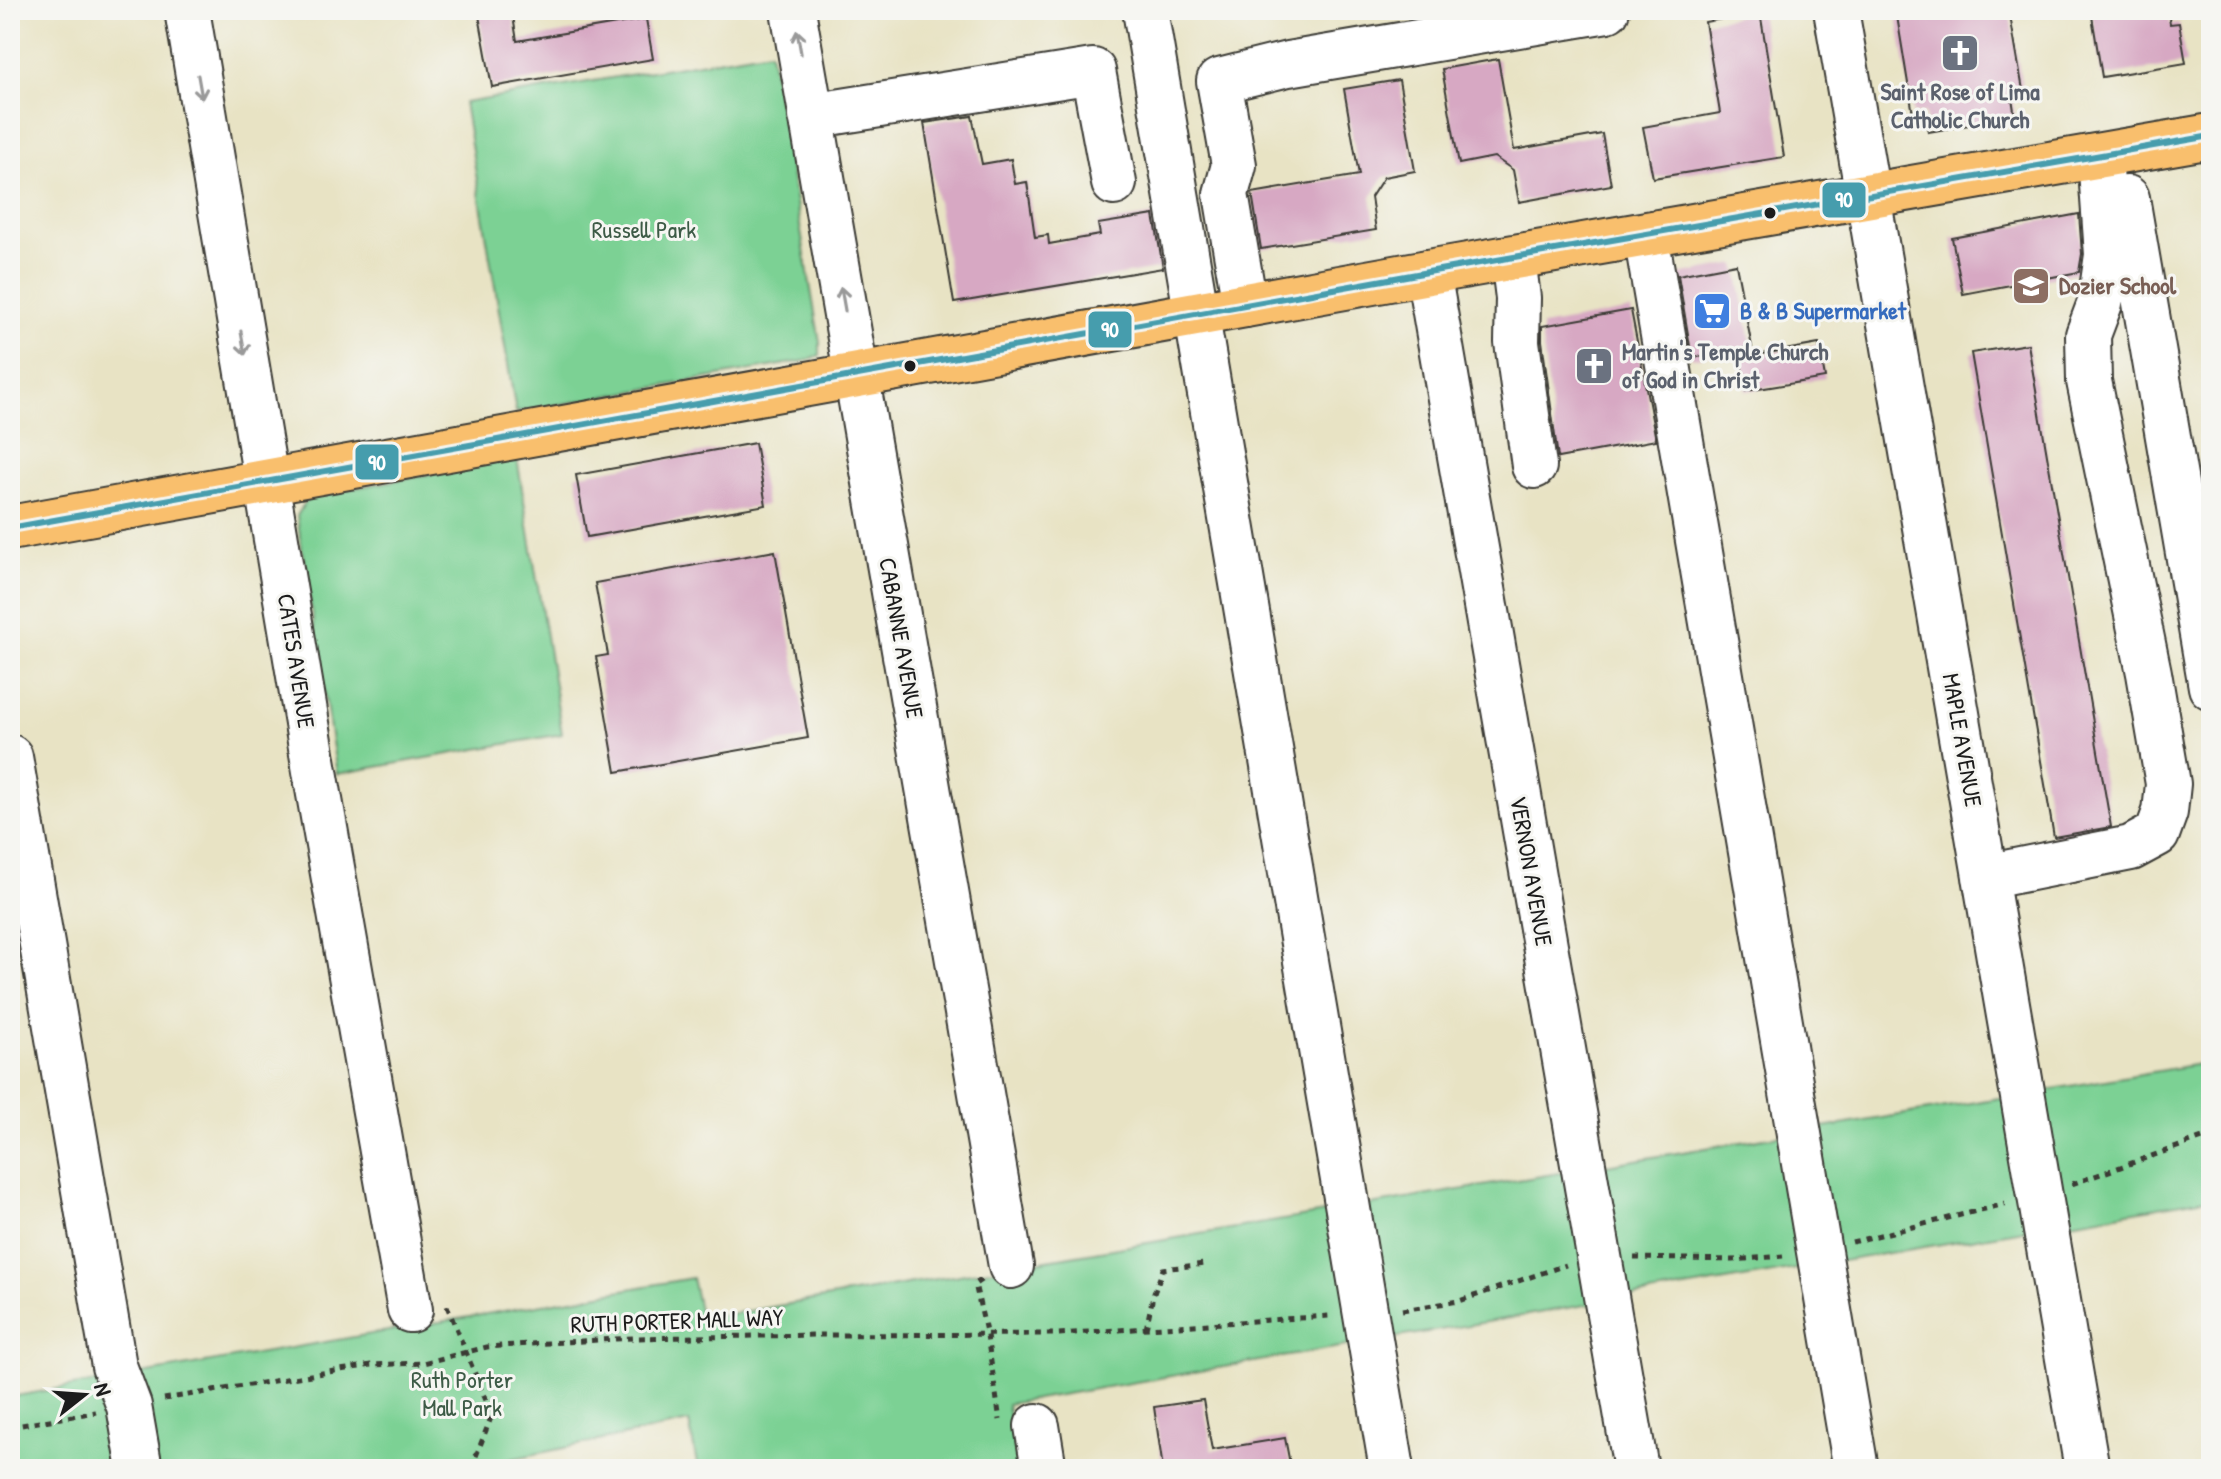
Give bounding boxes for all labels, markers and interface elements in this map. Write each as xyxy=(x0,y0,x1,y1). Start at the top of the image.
one-way arrow xyxy=(790,30,805,56)
church icon: Saint Rose of Lima Catholic Church xyxy=(1939,32,1981,74)
one-way arrow xyxy=(193,74,208,99)
place label: Saint Rose of Lima Catholic Church xyxy=(1880,75,2040,135)
line badge: 90 xyxy=(1821,181,1867,219)
text: 90 xyxy=(1835,184,1853,214)
unlabelled marker xyxy=(1762,205,1778,221)
park label: Russell Park xyxy=(592,213,696,245)
school or university icon: Dozier School xyxy=(2010,265,2052,307)
place label: Dozier School xyxy=(2059,269,2177,301)
one-way arrow xyxy=(835,286,850,312)
supermarket icon: B & B Supermarket xyxy=(1691,290,1733,332)
place label: B & B Supermarket xyxy=(1740,294,1907,327)
line badge: 90 xyxy=(1087,310,1133,349)
text: 90 xyxy=(1101,314,1119,344)
one-way arrow xyxy=(237,330,252,355)
place label: Martin's Temple Church of God in Christ xyxy=(1622,335,1828,395)
church icon: Martin's Temple Church of God in Christ xyxy=(1573,345,1615,387)
unlabelled marker xyxy=(902,358,918,374)
line badge: 90 xyxy=(354,443,400,481)
text: 90 xyxy=(368,447,386,477)
street label: CABANNE AVENUE xyxy=(872,555,932,721)
street label: CATES AVENUE xyxy=(271,591,323,731)
street label: MAPLE AVENUE xyxy=(1936,671,1991,809)
street label: VERNON AVENUE xyxy=(1503,793,1561,949)
street label: RUTH PORTER MALL WAY xyxy=(570,1300,784,1340)
north arrow xyxy=(44,1355,124,1435)
park label: Ruth Porter Mall Park xyxy=(411,1363,513,1423)
text: N xyxy=(87,1379,119,1399)

